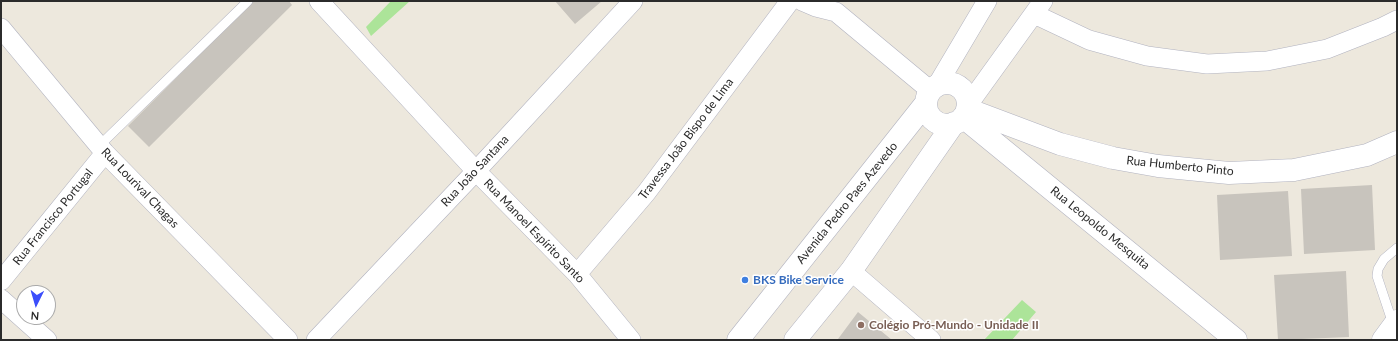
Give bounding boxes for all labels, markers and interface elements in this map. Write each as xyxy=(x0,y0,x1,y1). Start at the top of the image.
street label: Travessa João Bispo de Lima xyxy=(636,75,736,203)
street label: Rua João Santana xyxy=(438,132,512,210)
street label: Avenida Pedro Paes Azevedo xyxy=(793,139,901,267)
street label: Rua Lourival Chagas xyxy=(98,145,182,231)
street label: Rua Humberto Pinto xyxy=(1126,153,1234,179)
street label: Rua Francisco Portugal xyxy=(10,166,96,268)
street label: Rua Manoel Espírito Santo xyxy=(481,176,587,286)
street label: Rua Leopoldo Mesquita xyxy=(1047,183,1153,273)
place label: BKS Bike Service xyxy=(753,273,844,287)
marker: BKS Bike Service xyxy=(740,275,750,285)
north arrow xyxy=(16,285,56,325)
text: N xyxy=(30,310,40,323)
place label: Colégio Pró-Mundo - Unidade II xyxy=(869,318,1039,332)
marker: Colégio Pró-Mundo - Unidade II xyxy=(856,320,866,330)

